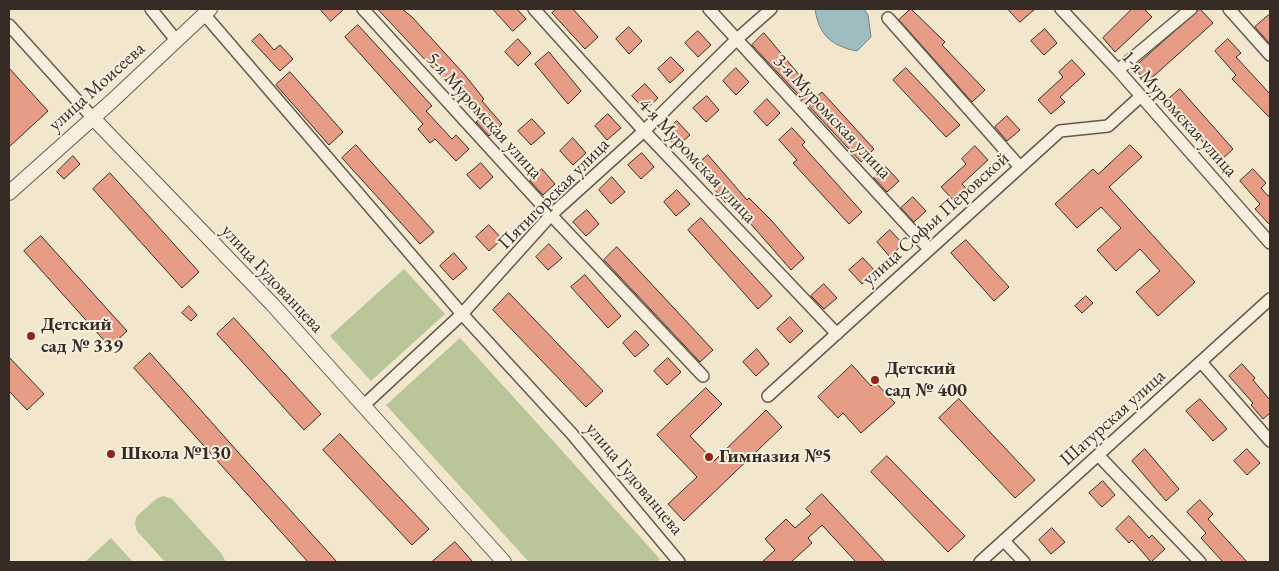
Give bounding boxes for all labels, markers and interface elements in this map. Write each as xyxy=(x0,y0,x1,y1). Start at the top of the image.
street label: улица Моисеева xyxy=(44,38,150,136)
street label: 1-я Муромская улица xyxy=(1116,46,1242,182)
street label: 5-я Муромская улица xyxy=(421,48,547,184)
street label: 3-я Муромская улица xyxy=(768,50,896,184)
street label: 4-я Муромская улица xyxy=(633,94,761,228)
street label: Пятигорская улица xyxy=(493,133,615,255)
street label: улица Софьи Перовской xyxy=(858,147,1014,291)
street label: улица Гудованцева xyxy=(216,220,328,338)
place label: Детский сад № 339 xyxy=(41,314,123,358)
marker: Детский сад № 339 xyxy=(25,330,37,342)
place label: Детский сад № 400 xyxy=(885,358,967,402)
street label: Шатурская улица xyxy=(1056,365,1170,471)
marker: Детский сад № 400 xyxy=(869,374,881,386)
street label: улица Гудованцева xyxy=(580,418,688,540)
place label: Школа №130 xyxy=(121,443,231,465)
place label: Гимназия №5 xyxy=(719,446,832,468)
marker: Школа №130 xyxy=(105,448,117,460)
marker: Гимназия №5 xyxy=(703,451,715,463)

